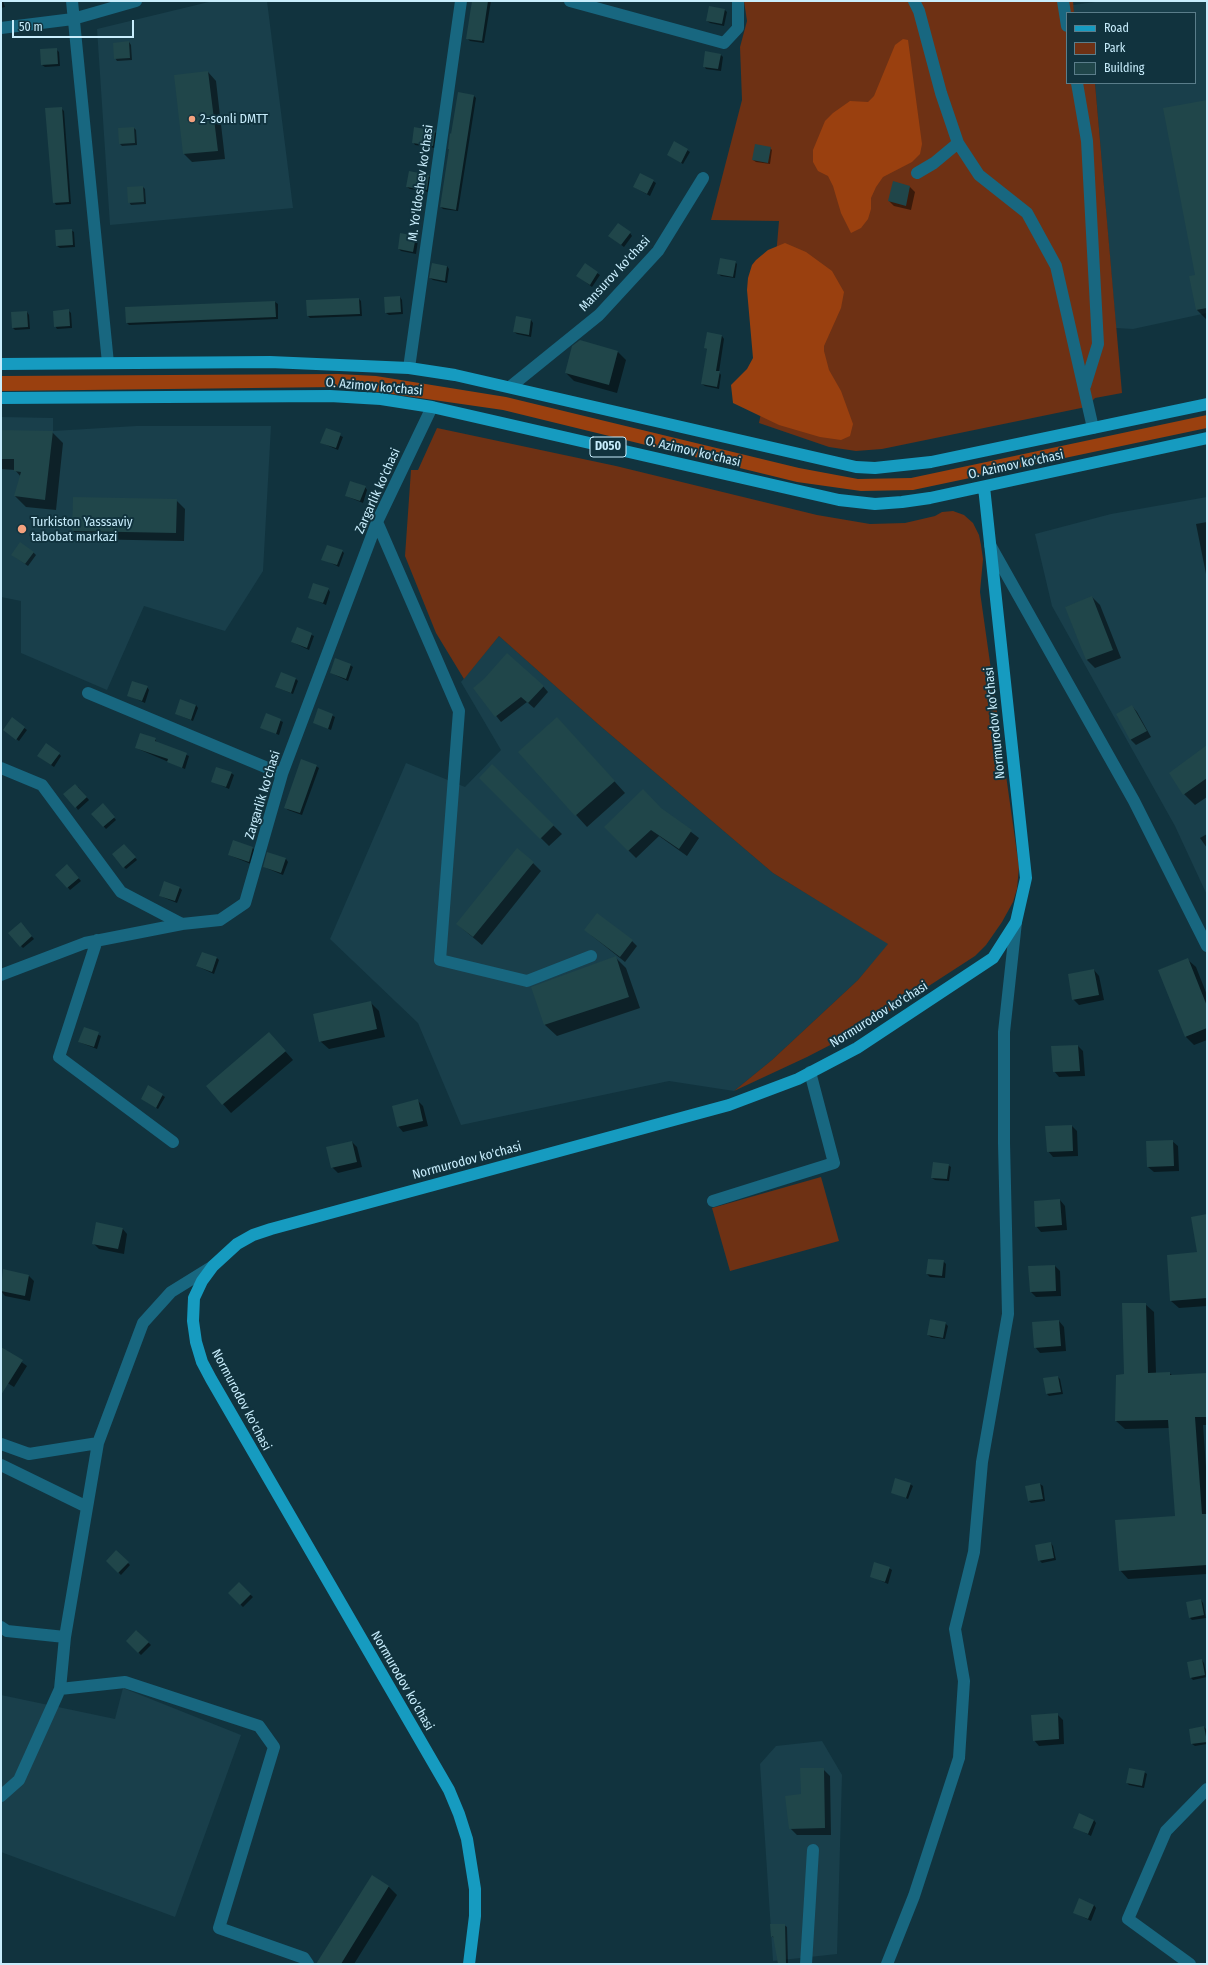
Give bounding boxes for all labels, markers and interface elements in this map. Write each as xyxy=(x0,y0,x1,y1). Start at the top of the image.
scale bar xyxy=(14,12,136,38)
legend xyxy=(1066,12,1196,84)
text: 50 m xyxy=(19,20,43,34)
text: Road xyxy=(1104,21,1129,35)
text: Park xyxy=(1104,41,1125,55)
text: Building xyxy=(1104,61,1144,75)
place label: 2-sonli DMTT xyxy=(200,111,268,127)
marker: 2-sonli DMTT xyxy=(187,114,197,124)
street label: M. Yo'ldoshev ko'chasi xyxy=(405,124,437,242)
street label: Mansurov ko'chasi xyxy=(576,233,654,315)
street label: O. Azimov ko'chasi xyxy=(325,375,423,399)
street label: O. Azimov ko'chasi xyxy=(644,433,742,471)
road number: D050 xyxy=(590,437,626,457)
street label: Zargarlik ko'chasi xyxy=(352,446,404,536)
street label: O. Azimov ko'chasi xyxy=(967,447,1065,483)
place label: Turkiston Yasssaviy tabobat markazi xyxy=(31,514,133,545)
marker: Turkiston Yasssaviy tabobat markazi xyxy=(16,523,28,535)
street label: Normurodov ko'chasi xyxy=(981,666,1009,780)
street label: Zargarlik ko'chasi xyxy=(242,749,284,841)
street label: Normurodov ko'chasi xyxy=(827,979,931,1051)
street label: Normurodov ko'chasi xyxy=(411,1139,523,1183)
street label: Normurodov ko'chasi xyxy=(208,1347,274,1453)
street label: Normurodov ko'chasi xyxy=(367,1628,437,1734)

